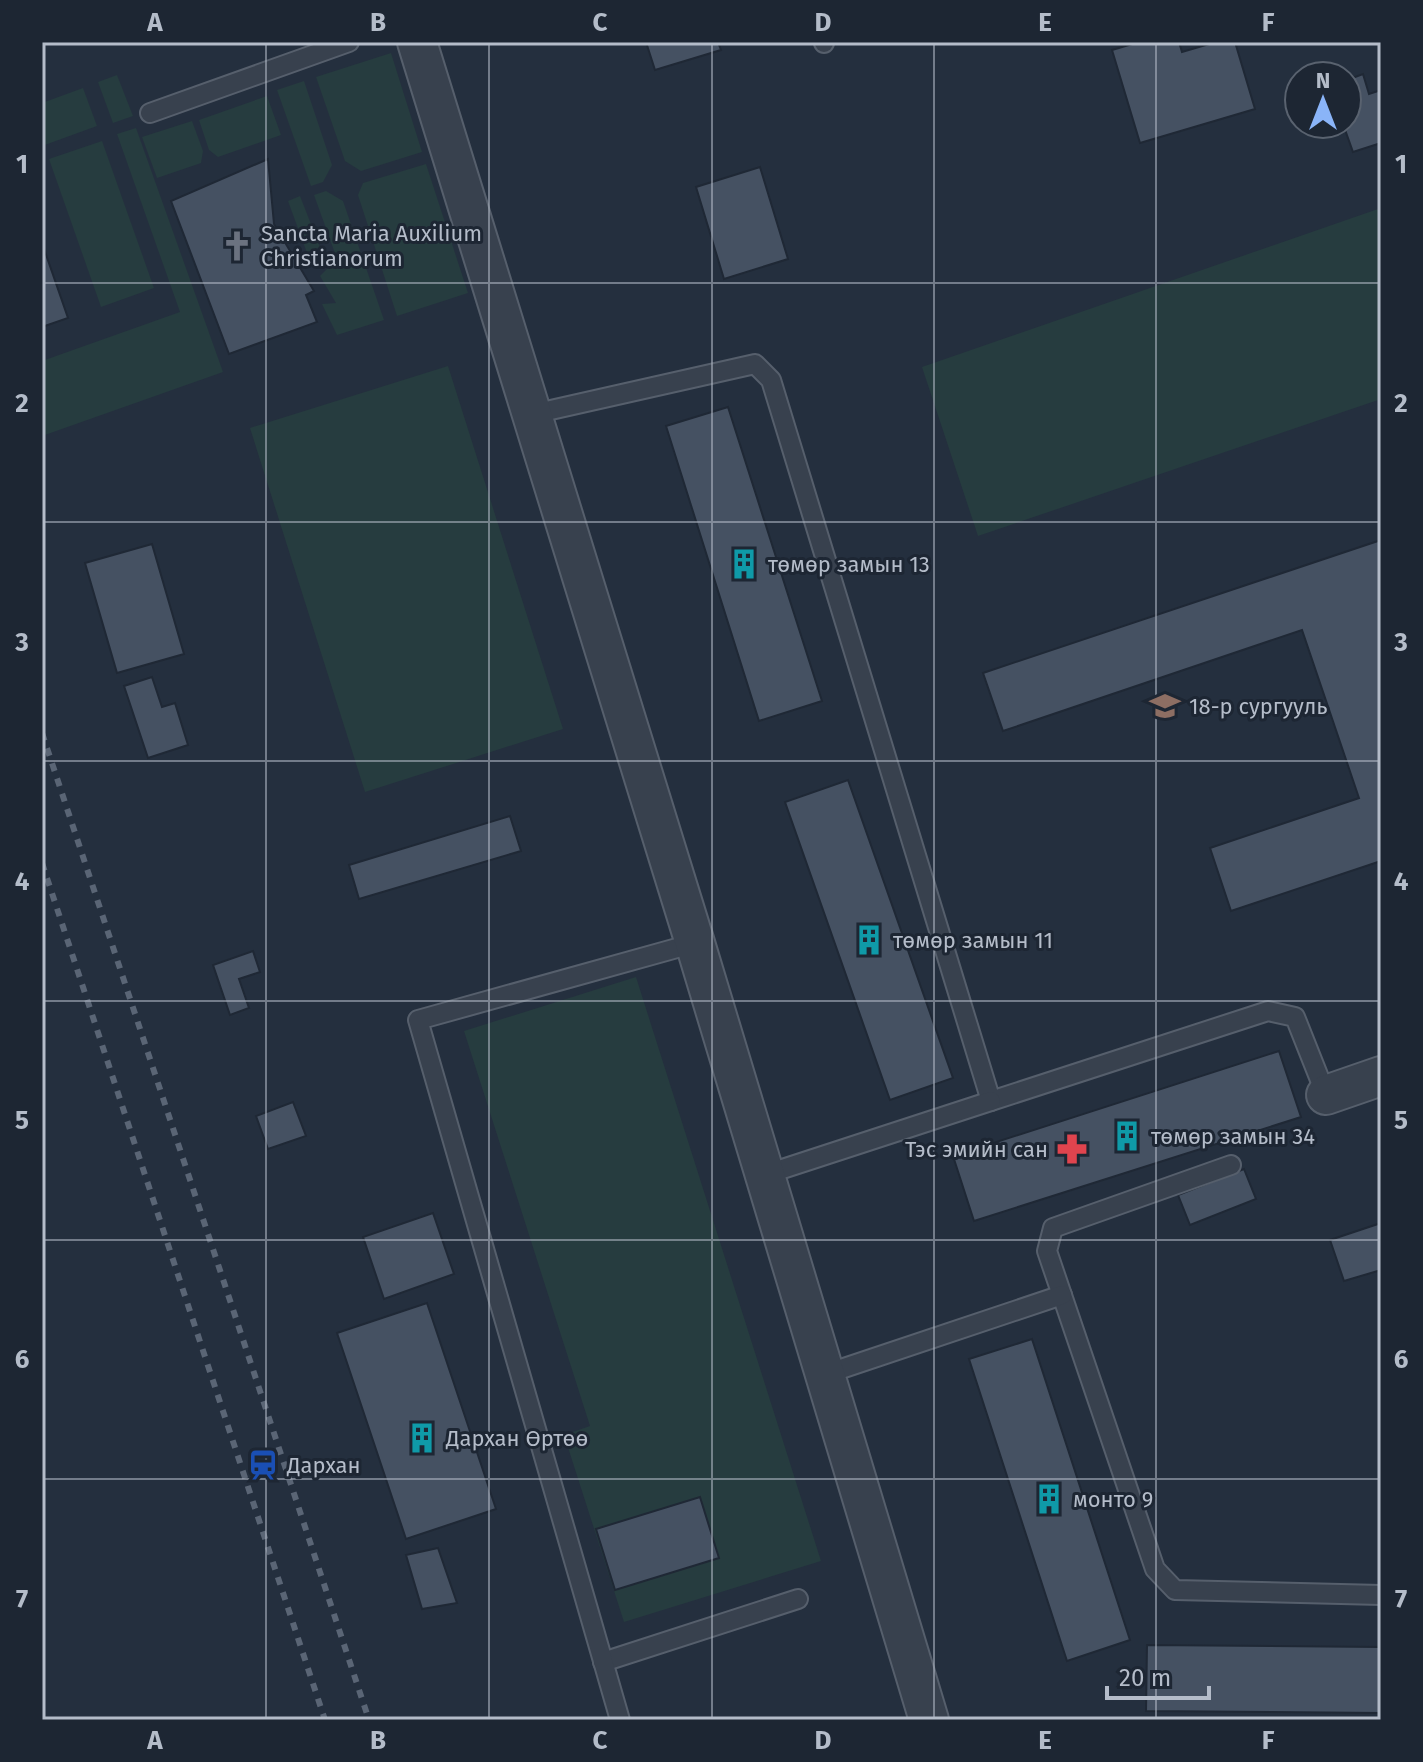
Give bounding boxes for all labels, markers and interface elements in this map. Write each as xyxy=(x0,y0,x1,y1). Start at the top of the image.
text: A xyxy=(146,7,163,38)
text: B xyxy=(370,7,386,38)
text: C xyxy=(593,7,608,38)
text: D xyxy=(815,7,832,38)
text: E xyxy=(1038,7,1052,38)
text: F xyxy=(1262,7,1275,38)
north arrow xyxy=(1283,60,1363,140)
text: N xyxy=(1316,67,1330,94)
text: 1 xyxy=(16,149,28,180)
text: 1 xyxy=(1395,149,1407,180)
place label: Sancta Maria Auxilium Christianorum xyxy=(261,220,482,272)
church icon: Sancta Maria Auxilium Christianorum xyxy=(220,229,254,263)
text: 2 xyxy=(15,388,29,419)
text: 2 xyxy=(1394,388,1408,419)
building icon: төмөр замын 13 xyxy=(727,547,761,581)
place label: төмөр замын 13 xyxy=(768,551,930,578)
text: 3 xyxy=(14,627,29,658)
text: 3 xyxy=(1393,627,1408,658)
school or university icon: 18-р сургууль xyxy=(1148,689,1182,723)
place label: 18-р сургууль xyxy=(1189,693,1328,720)
text: 4 xyxy=(15,866,30,897)
text: 4 xyxy=(1394,866,1409,897)
building icon: төмөр замын 11 xyxy=(852,923,886,957)
place label: төмөр замын 11 xyxy=(893,927,1053,954)
text: 5 xyxy=(15,1105,29,1136)
text: 5 xyxy=(1394,1105,1408,1136)
building icon: төмөр замын 34 xyxy=(1110,1119,1144,1153)
place label: төмөр замын 34 xyxy=(1151,1123,1315,1150)
pharmacy icon: Тэс эмийн сан xyxy=(1055,1132,1089,1166)
place label: Тэс эмийн сан xyxy=(905,1136,1048,1163)
text: 6 xyxy=(15,1344,30,1375)
text: 6 xyxy=(1394,1344,1409,1375)
building icon: Дархан Өртөө xyxy=(405,1421,439,1455)
place label: Дархан Өртөө xyxy=(445,1425,588,1452)
station icon: Дархан xyxy=(246,1448,280,1482)
place label: Дархан xyxy=(286,1452,361,1479)
building icon: монто 9 xyxy=(1032,1482,1066,1516)
place label: монто 9 xyxy=(1073,1486,1153,1513)
text: 7 xyxy=(16,1584,28,1615)
text: 7 xyxy=(1395,1584,1407,1615)
scale bar xyxy=(1107,1650,1209,1700)
text: 20 m xyxy=(1119,1664,1171,1692)
text: A xyxy=(146,1725,163,1756)
text: B xyxy=(370,1725,386,1756)
text: C xyxy=(593,1725,608,1756)
text: D xyxy=(815,1725,832,1756)
text: E xyxy=(1038,1725,1052,1756)
text: F xyxy=(1262,1725,1275,1756)

